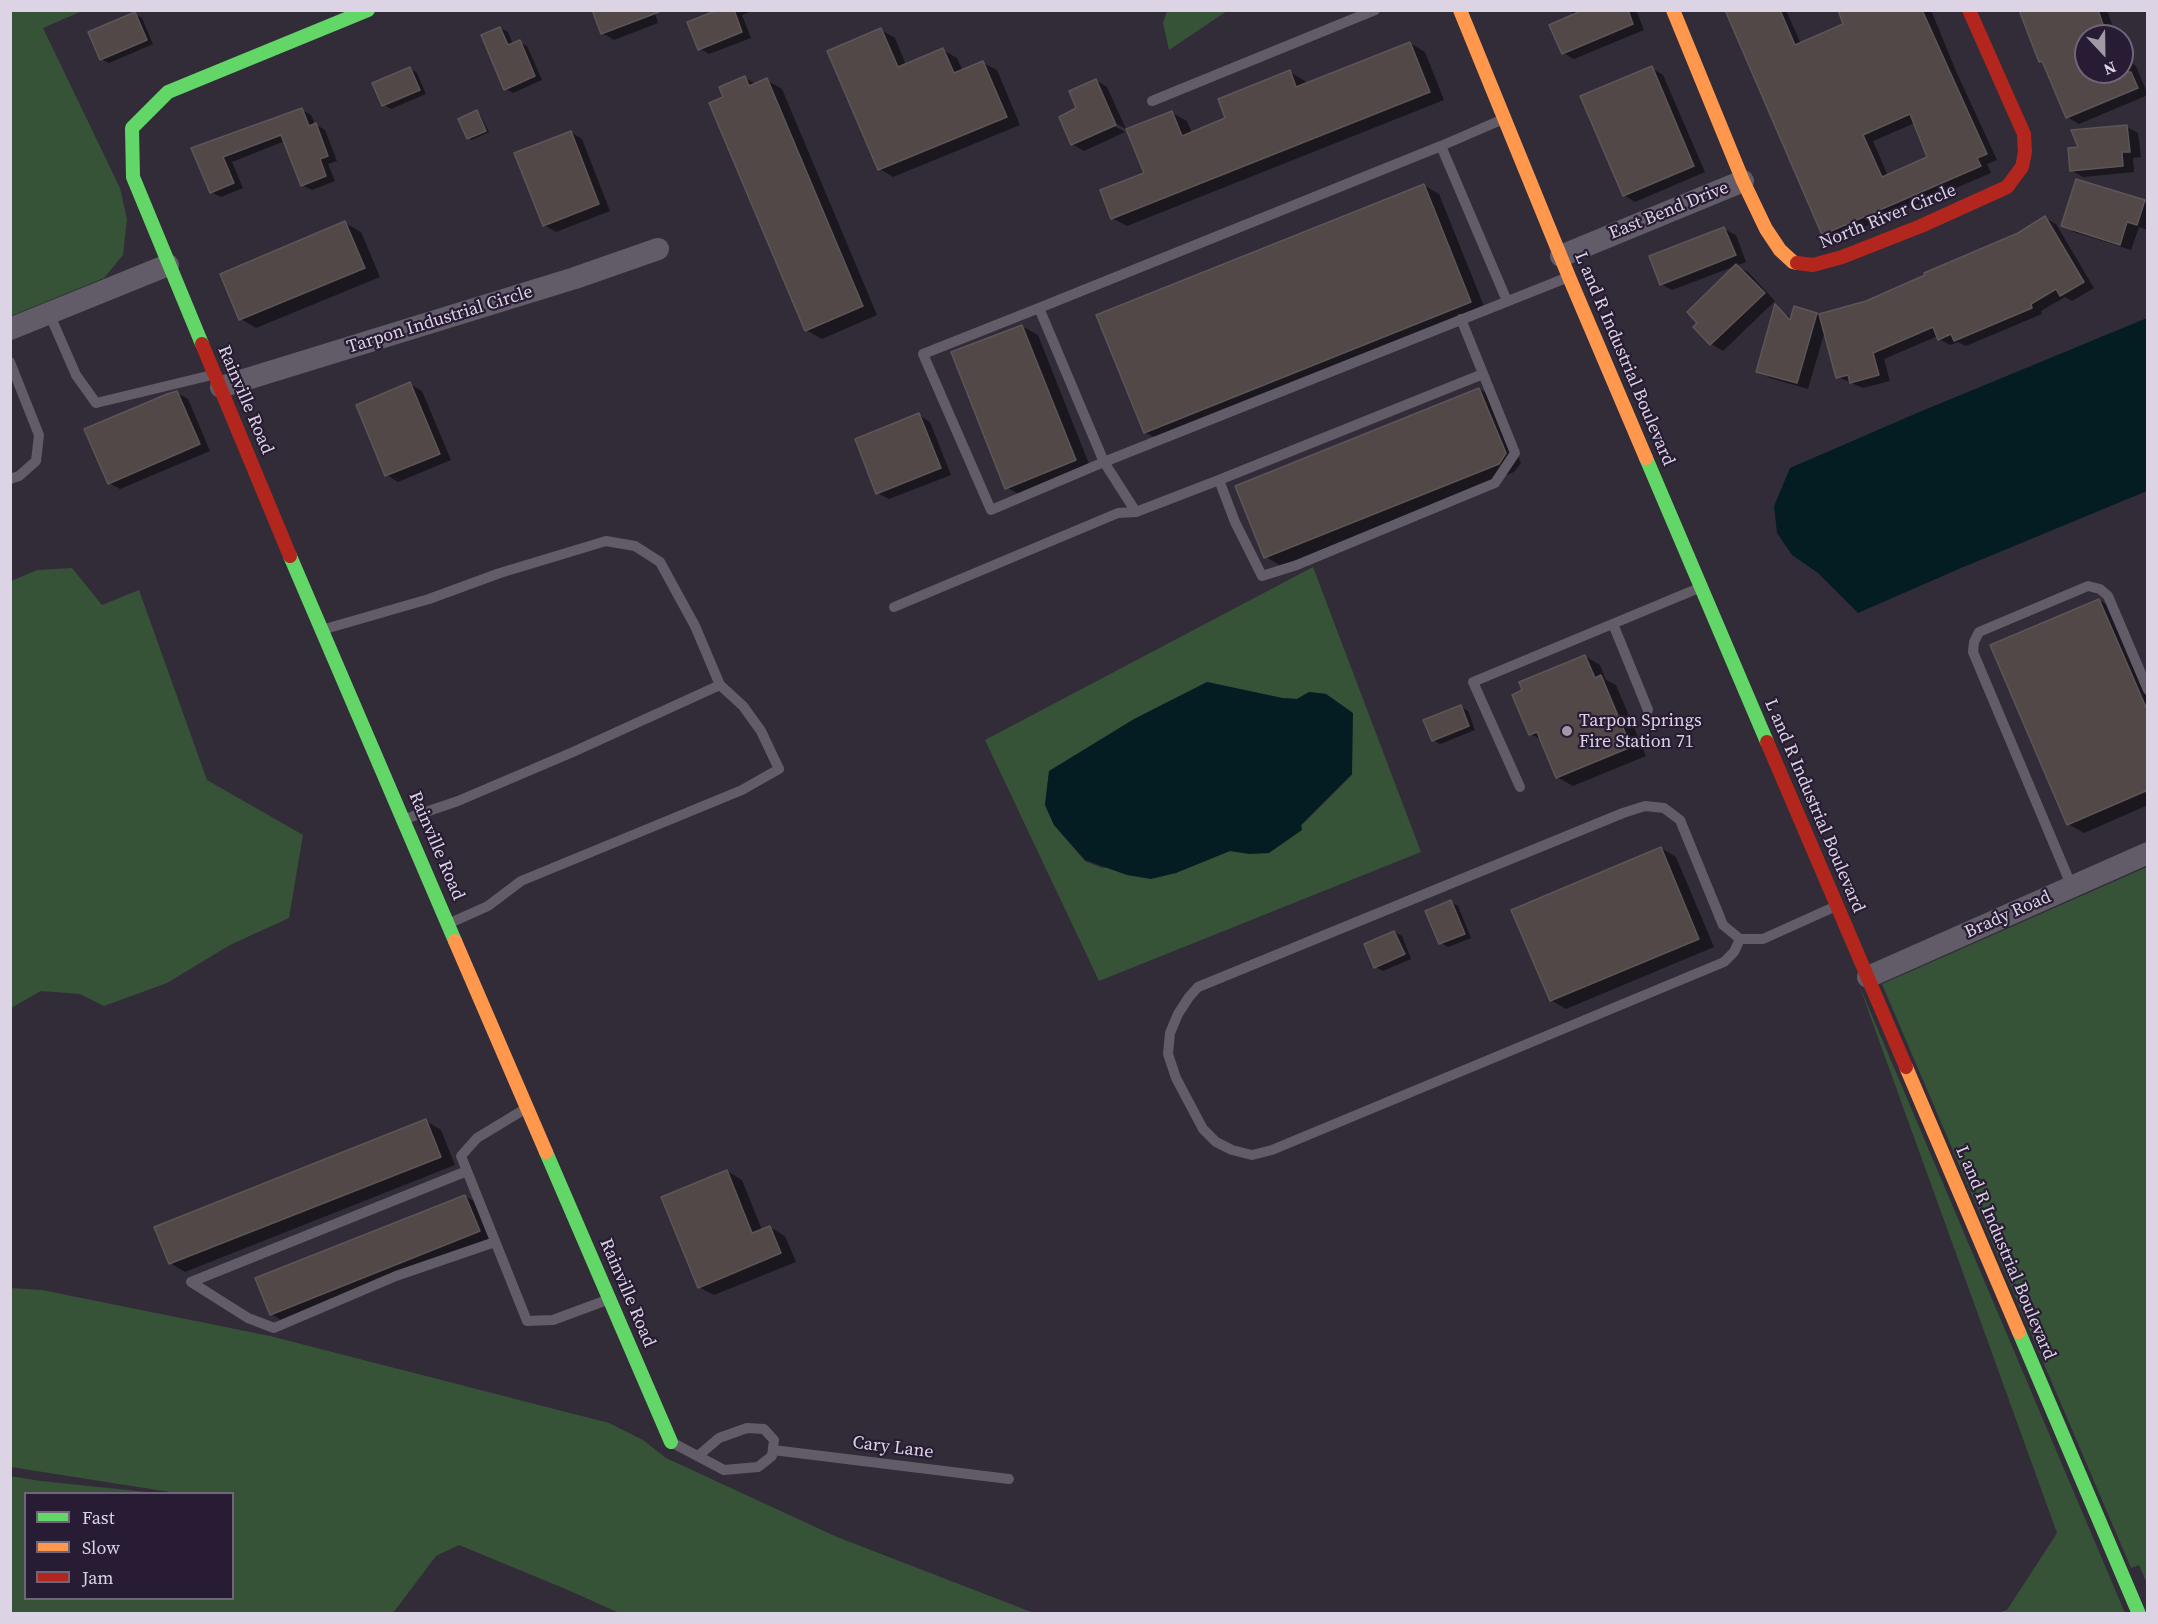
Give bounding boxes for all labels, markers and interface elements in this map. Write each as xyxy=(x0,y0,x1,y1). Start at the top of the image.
north arrow xyxy=(2074,24,2134,84)
text: N xyxy=(2100,56,2120,81)
street label: East Bend Drive xyxy=(1606,177,1732,245)
street label: North River Circle xyxy=(1816,180,1960,254)
street label: L and R Industrial Boulevard xyxy=(1569,249,1679,469)
street label: Tarpon Industrial Circle xyxy=(345,281,535,359)
street label: Rainville Road xyxy=(212,342,278,458)
street label: L and R Industrial Boulevard xyxy=(1759,696,1869,916)
place label: Tarpon Springs Fire Station 71 xyxy=(1579,710,1702,752)
marker: Tarpon Springs Fire Station 71 xyxy=(1560,724,1574,738)
street label: Rainville Road xyxy=(403,788,469,904)
street label: Brady Road xyxy=(1962,886,2054,944)
street label: L and R Industrial Boulevard xyxy=(1950,1143,2060,1363)
street label: Rainville Road xyxy=(594,1235,660,1351)
street label: Cary Lane xyxy=(851,1432,935,1464)
legend xyxy=(24,1492,234,1600)
text: Fast xyxy=(82,1505,115,1530)
text: Slow xyxy=(82,1535,120,1560)
text: Jam xyxy=(82,1565,114,1590)

